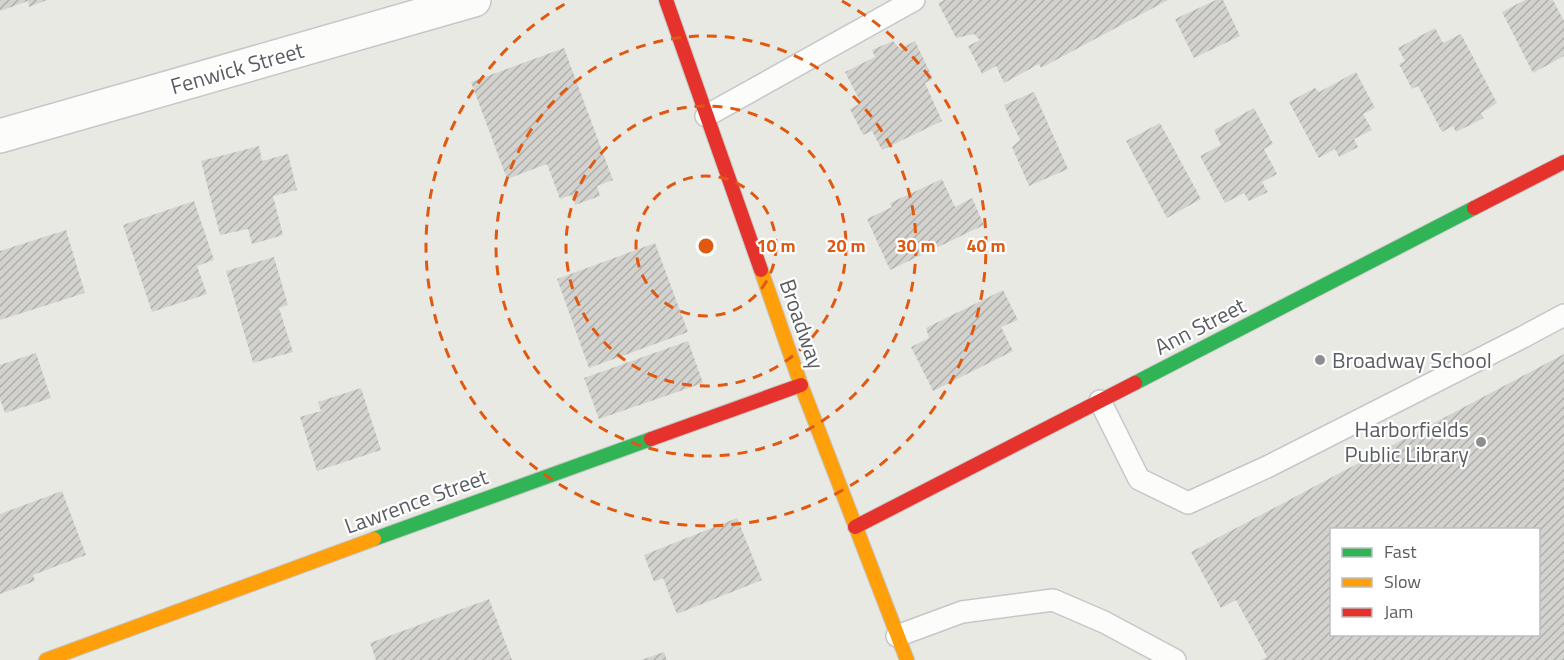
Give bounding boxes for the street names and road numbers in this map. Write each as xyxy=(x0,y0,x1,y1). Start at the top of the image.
street label: Fenwick Street xyxy=(166,33,308,103)
street label: Broadway xyxy=(771,274,833,374)
street label: Ann Street xyxy=(1148,288,1252,363)
street label: Lawrence Street xyxy=(339,459,493,543)

